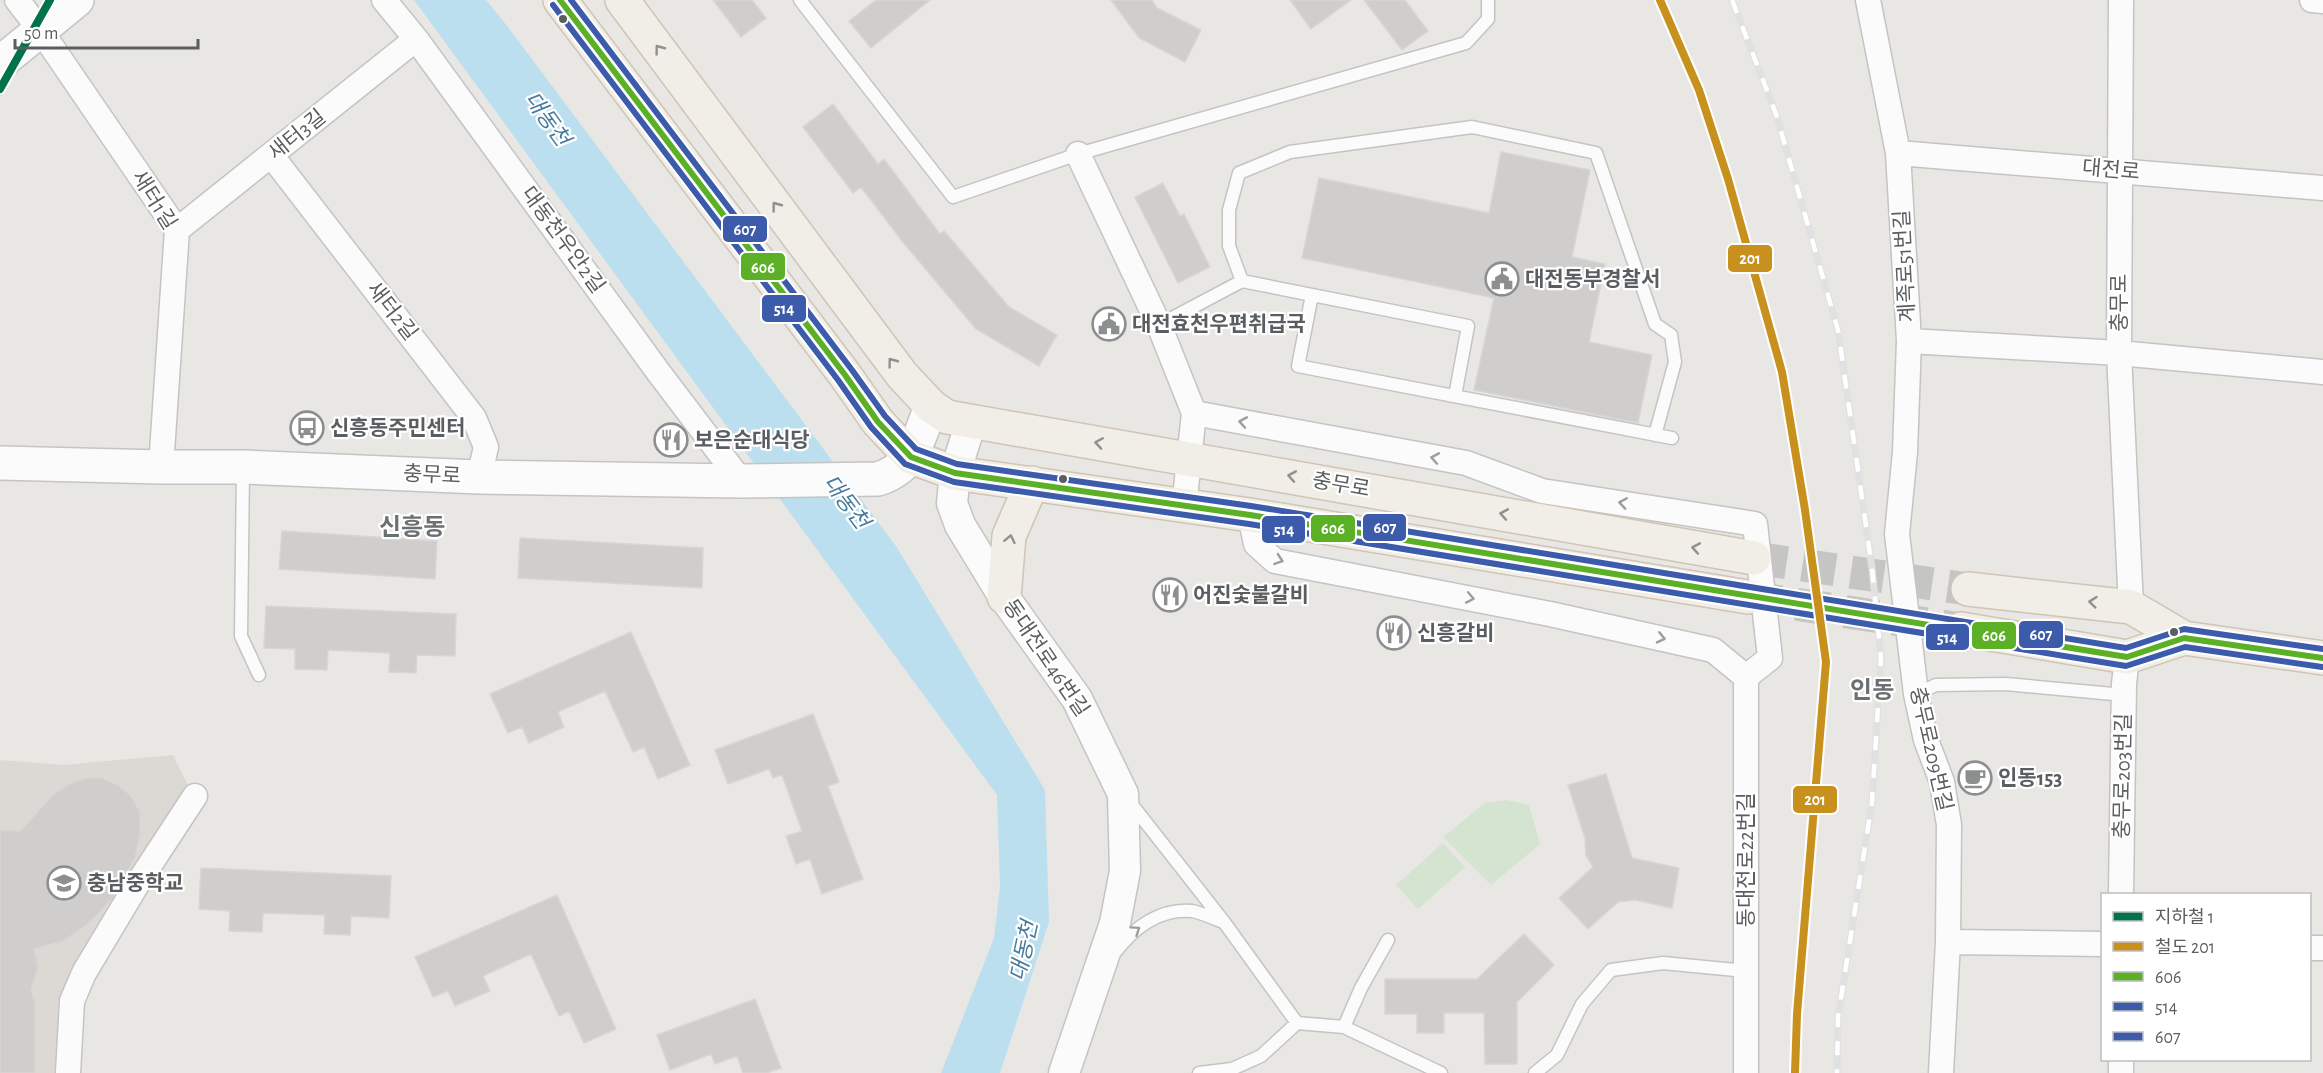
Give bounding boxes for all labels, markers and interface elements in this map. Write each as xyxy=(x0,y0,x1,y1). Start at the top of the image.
scale bar xyxy=(15,12,198,50)
unlabelled marker xyxy=(557,13,569,25)
text: 50 m xyxy=(24,25,58,43)
one-way arrow xyxy=(655,45,666,56)
water label: 대동천 xyxy=(520,87,576,152)
street label: 새터3길 xyxy=(264,105,329,164)
street label: 대전로 xyxy=(2081,156,2141,183)
street label: 새터1길 xyxy=(128,166,181,233)
street label: 대동천우안2길 xyxy=(518,182,609,297)
one-way arrow xyxy=(772,201,783,212)
street label: 계족로51번길 xyxy=(1891,209,1918,323)
line badge: 607 xyxy=(722,215,768,243)
text: 607 xyxy=(734,222,757,238)
line badge: 201 xyxy=(1727,244,1773,273)
text: 201 xyxy=(1739,251,1761,267)
line badge: 606 xyxy=(740,252,786,281)
text: 606 xyxy=(751,260,775,276)
public building icon: 대전동부경찰서 xyxy=(1484,261,1520,297)
place label: 대전동부경찰서 xyxy=(1525,268,1660,290)
street label: 충무로 xyxy=(2108,274,2130,332)
street label: 새터2길 xyxy=(363,277,422,344)
line badge: 514 xyxy=(761,294,807,323)
text: 514 xyxy=(774,301,794,317)
public building icon: 대전효천우편취급국 xyxy=(1091,306,1127,342)
place label: 대전효천우편취급국 xyxy=(1132,313,1306,335)
one-way arrow xyxy=(889,357,900,368)
bus stop icon: 신흥동주민센터 xyxy=(289,410,325,446)
one-way arrow xyxy=(1238,416,1248,429)
place label: 신흥동주민센터 xyxy=(330,417,465,439)
restaurant icon: 보은순대식당 xyxy=(653,422,689,458)
place label: 보은순대식당 xyxy=(694,429,810,451)
one-way arrow xyxy=(1095,438,1104,450)
one-way arrow xyxy=(1430,452,1439,464)
street label: 충무로 xyxy=(403,462,462,487)
street label: 충무로 xyxy=(1311,469,1372,500)
one-way arrow xyxy=(1287,470,1297,483)
water label: 대동천 xyxy=(819,471,876,535)
unlabelled marker xyxy=(1057,473,1069,485)
one-way arrow xyxy=(1619,498,1628,510)
one-way arrow xyxy=(1500,508,1510,521)
line badge: 607 xyxy=(1362,513,1407,542)
district label: 신흥동 xyxy=(379,514,445,540)
line badge: 606 xyxy=(1310,514,1356,543)
line badge: 514 xyxy=(1261,515,1306,544)
text: 607 xyxy=(1374,520,1397,536)
text: 606 xyxy=(1321,521,1345,537)
text: 514 xyxy=(1274,522,1294,538)
one-way arrow xyxy=(1003,534,1016,544)
one-way arrow xyxy=(1692,542,1702,555)
one-way arrow xyxy=(1273,553,1284,565)
restaurant icon: 어진숯불갈비 xyxy=(1152,577,1188,613)
place label: 어진숯불갈비 xyxy=(1193,584,1309,606)
one-way arrow xyxy=(1465,591,1475,604)
street label: 동대전로46번길 xyxy=(999,595,1094,720)
one-way arrow xyxy=(2088,597,2097,609)
restaurant icon: 신흥갈비 xyxy=(1376,615,1412,651)
line badge: 607 xyxy=(2018,620,2064,649)
line badge: 606 xyxy=(1971,621,2017,650)
place label: 신흥갈비 xyxy=(1417,622,1494,644)
line badge: 514 xyxy=(1925,623,1970,651)
unlabelled marker xyxy=(2168,626,2180,638)
text: 607 xyxy=(2030,627,2053,643)
text: 606 xyxy=(1982,628,2006,644)
text: 514 xyxy=(1937,630,1957,646)
one-way arrow xyxy=(1656,631,1666,644)
district label: 인동 xyxy=(1850,677,1894,703)
street label: 충무로209번길 xyxy=(1906,684,1957,813)
street label: 충무로203번길 xyxy=(2110,713,2135,839)
cafe icon: 인동153 xyxy=(1957,760,1993,796)
place label: 인동153 xyxy=(1998,767,2062,789)
line badge: 201 xyxy=(1792,785,1838,814)
street label: 동대전로22번길 xyxy=(1735,792,1757,928)
text: 201 xyxy=(1804,792,1826,808)
school or university icon: 충남중학교 xyxy=(46,865,82,901)
place label: 충남중학교 xyxy=(87,872,184,894)
legend xyxy=(2101,893,2311,1061)
text: 지하철 1 xyxy=(2155,907,2214,927)
water label: 대동천 xyxy=(1006,916,1042,983)
one-way arrow xyxy=(1130,926,1141,937)
text: 철도 201 xyxy=(2155,938,2215,957)
text: 606 xyxy=(2155,969,2181,987)
text: 514 xyxy=(2155,999,2178,1017)
text: 607 xyxy=(2155,1029,2180,1047)

